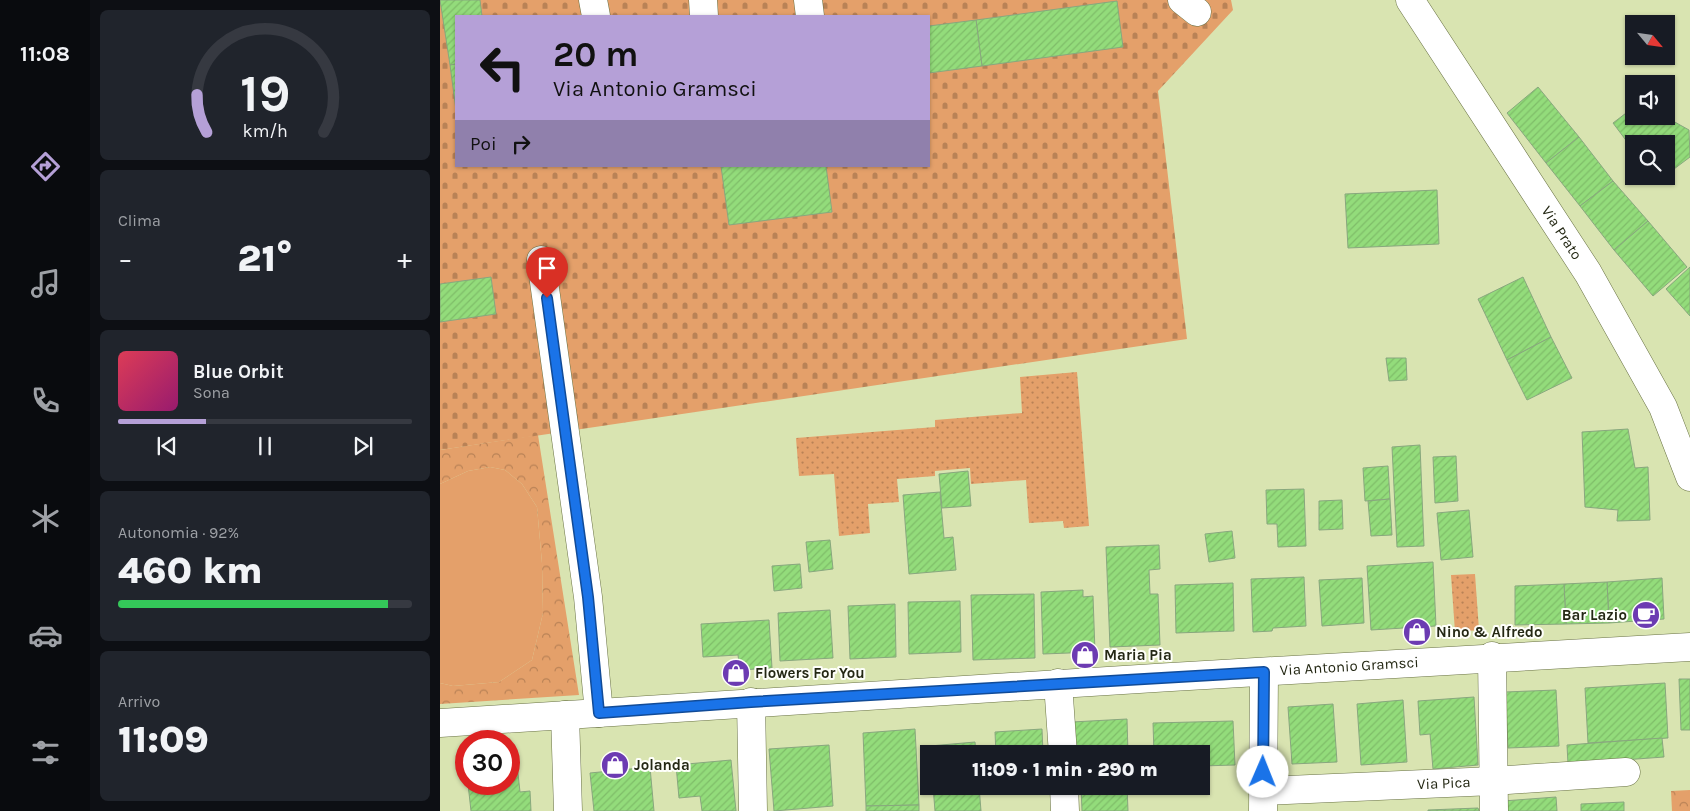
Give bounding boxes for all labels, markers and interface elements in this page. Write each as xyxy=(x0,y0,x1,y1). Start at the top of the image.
north arrow xyxy=(1625,15,1675,65)
map controls xyxy=(1625,15,1675,185)
text: 20 m xyxy=(553,34,638,75)
icon: left xyxy=(470,35,535,100)
text: 11:08 xyxy=(20,41,70,67)
text: 19 xyxy=(240,63,290,124)
button: sound xyxy=(1625,75,1675,125)
text: Via Antonio Gramsci xyxy=(553,76,757,102)
text: km/h xyxy=(242,121,288,142)
icon: right xyxy=(507,130,535,158)
text: Poi xyxy=(470,133,497,155)
button: search xyxy=(1625,135,1675,185)
icon: directions xyxy=(28,149,63,184)
street label: Via Prato xyxy=(1538,203,1586,263)
text: Clima xyxy=(118,211,161,230)
text: 21° xyxy=(237,236,293,281)
text: − xyxy=(118,242,133,275)
text: + xyxy=(397,242,412,275)
pin xyxy=(526,247,568,298)
icon: arrive xyxy=(533,254,561,282)
icon: music xyxy=(28,266,63,301)
text: Blue Orbit xyxy=(193,361,284,383)
icon: phone xyxy=(28,383,63,418)
text: Sona xyxy=(193,383,230,402)
icon: previous xyxy=(153,432,181,460)
icon: pause xyxy=(251,432,279,460)
icon: next xyxy=(349,432,377,460)
icon: climate xyxy=(28,501,63,536)
text: Autonomia · 92% xyxy=(118,523,239,542)
text: 460 km xyxy=(118,548,263,593)
cafe icon: Bar Lazio xyxy=(1631,600,1661,630)
place label: Bar Lazio xyxy=(1562,606,1627,624)
shop icon: Nino & Alfredo xyxy=(1402,617,1432,647)
icon: car xyxy=(28,618,63,653)
place label: Nino & Alfredo xyxy=(1436,623,1543,641)
shop icon: Maria Pia xyxy=(1070,640,1100,670)
place label: Maria Pia xyxy=(1104,646,1172,664)
street label: Via Antonio Gramsci xyxy=(1279,653,1419,679)
shop icon: Flowers For You xyxy=(721,658,751,688)
place label: Flowers For You xyxy=(755,664,865,682)
text: Arrivo xyxy=(118,692,160,711)
text: 11:09 xyxy=(118,717,209,762)
speed limit sign: 30 xyxy=(455,730,520,795)
icon: filters xyxy=(28,735,63,770)
position arrow xyxy=(1236,745,1288,797)
shop icon: Jolanda xyxy=(600,750,630,780)
place label: Jolanda xyxy=(634,756,690,774)
text: 11:09 · 1 min · 290 m xyxy=(972,759,1158,781)
street label: Via Pica xyxy=(1417,773,1471,793)

